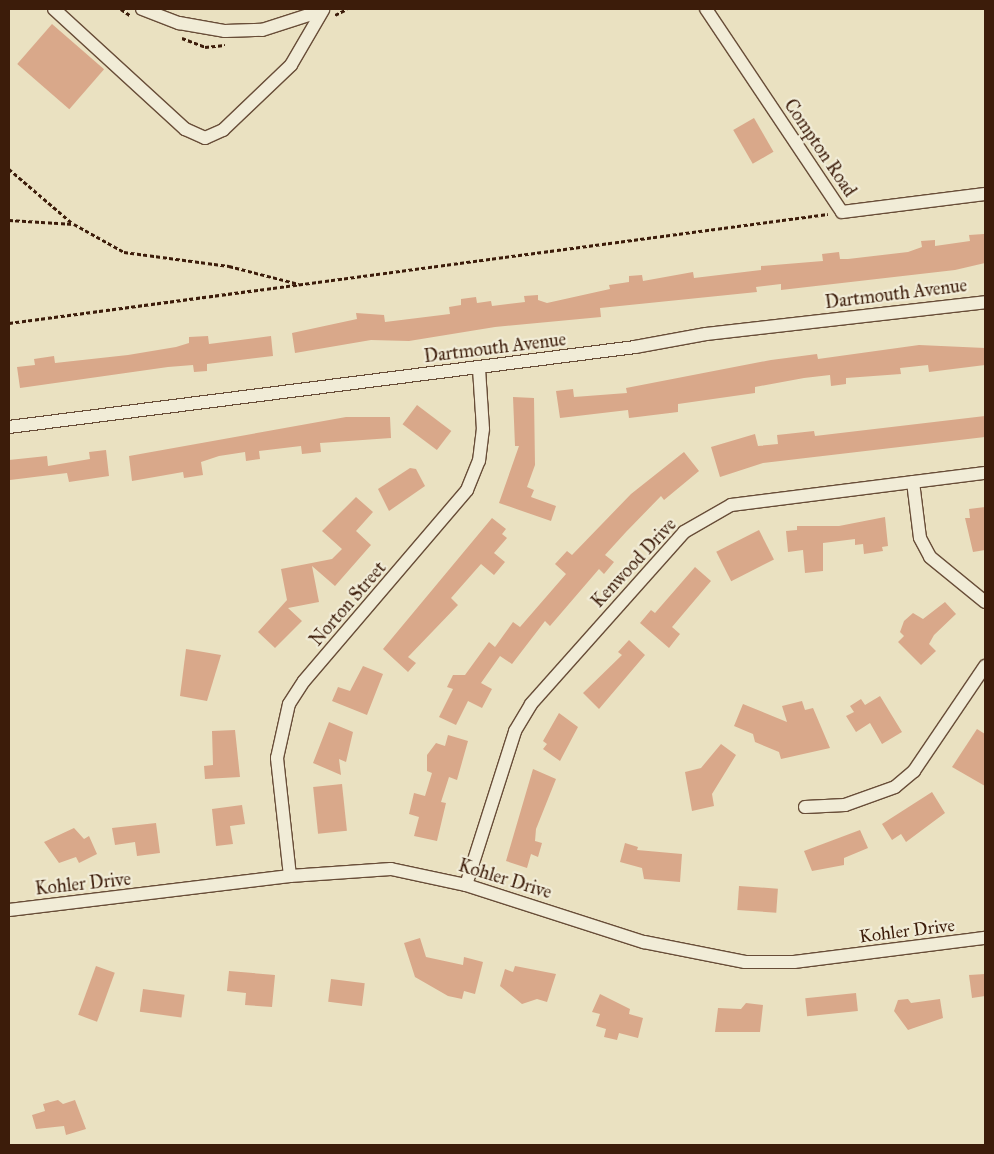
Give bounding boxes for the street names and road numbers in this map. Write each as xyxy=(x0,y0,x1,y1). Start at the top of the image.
street label: Compton Road xyxy=(779,95,861,201)
street label: Dartmouth Avenue xyxy=(824,275,968,313)
street label: Dartmouth Avenue xyxy=(423,329,567,367)
street label: Kenwood Drive xyxy=(587,514,681,612)
street label: Norton Street xyxy=(305,557,391,651)
street label: Kohler Drive xyxy=(456,855,554,903)
street label: Kohler Drive xyxy=(34,868,132,900)
street label: Kohler Drive xyxy=(858,914,956,948)

